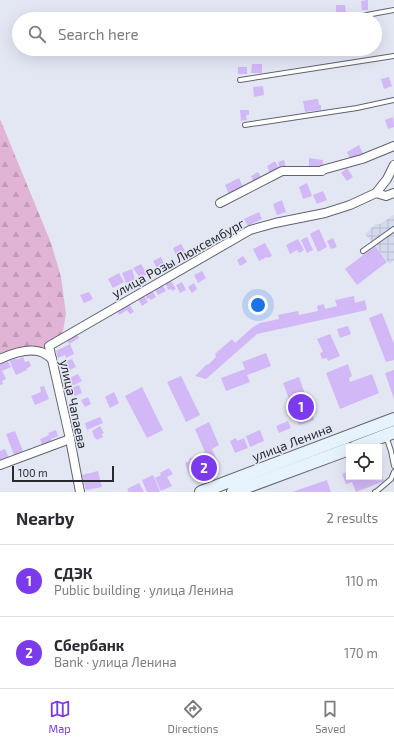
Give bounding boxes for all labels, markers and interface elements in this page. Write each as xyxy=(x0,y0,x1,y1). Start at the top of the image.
search box xyxy=(12,12,382,56)
icon: search xyxy=(26,23,48,45)
text: Search here xyxy=(58,25,139,43)
street label: улица Розы Люксембург xyxy=(109,215,247,301)
your location xyxy=(248,295,268,315)
street label: улица Чапаева xyxy=(57,358,91,450)
pin: 1 xyxy=(288,392,314,422)
street label: улица Ленина xyxy=(250,419,334,465)
map controls xyxy=(346,444,382,480)
button: locate xyxy=(346,444,382,480)
pin: 2 xyxy=(191,453,217,483)
scale bar xyxy=(12,464,114,483)
text: 100 m xyxy=(18,466,48,479)
text: Nearby xyxy=(16,508,74,528)
text: 2 results xyxy=(326,510,378,526)
text: СДЭК xyxy=(54,564,92,582)
text: 1 xyxy=(26,573,32,589)
text: 110 m xyxy=(346,573,378,589)
text: Public building · улица Ленина xyxy=(54,582,234,598)
text: Сбербанк xyxy=(54,636,124,654)
text: 2 xyxy=(25,645,33,661)
text: 170 m xyxy=(344,645,378,661)
text: Bank · улица Ленина xyxy=(54,654,177,670)
tab: Map xyxy=(49,698,71,735)
tab: Directions xyxy=(168,698,218,735)
tab: Saved xyxy=(315,698,346,735)

